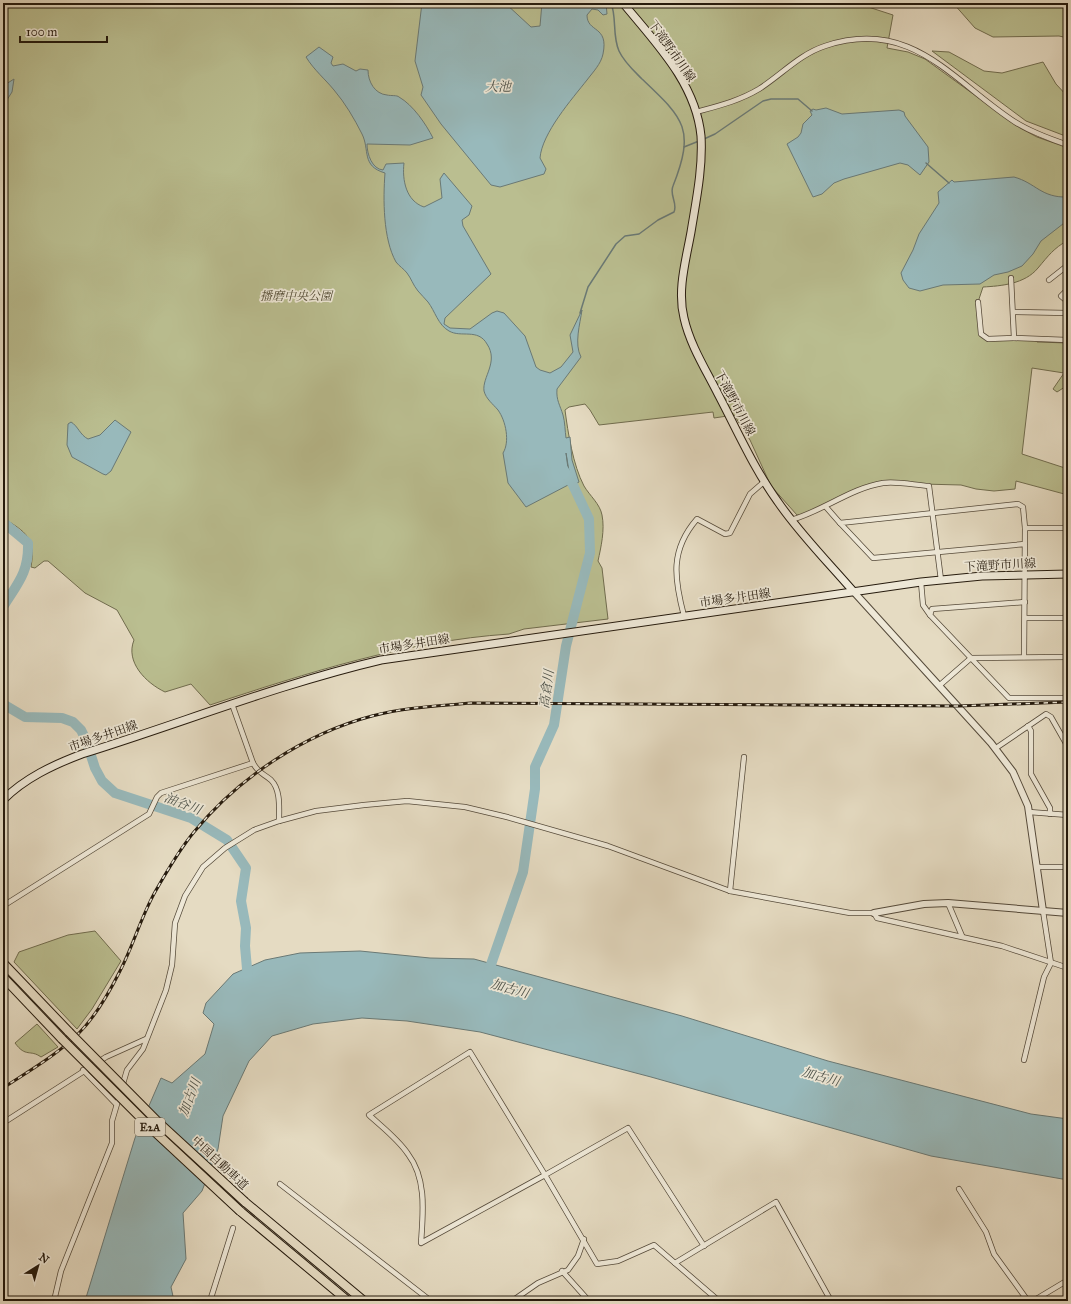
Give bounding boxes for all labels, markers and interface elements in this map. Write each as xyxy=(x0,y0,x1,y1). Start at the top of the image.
street label: 下滝野市川線 xyxy=(646,17,698,85)
scale bar xyxy=(20,18,107,44)
text: 100 m xyxy=(26,25,57,39)
water label: 大池 xyxy=(485,79,513,95)
park label: 播磨中央公園 xyxy=(260,289,334,303)
street label: 下滝野市川線 xyxy=(712,368,758,438)
street label: 下滝野市川線 xyxy=(964,556,1036,574)
street label: 市場多井田線 xyxy=(698,586,772,610)
street label: 市場多井田線 xyxy=(377,631,451,657)
water label: 高倉川 xyxy=(536,667,558,710)
street label: 市場多井田線 xyxy=(67,718,139,754)
water label: 油谷川 xyxy=(162,789,206,819)
water label: 加古川 xyxy=(489,976,533,1003)
water label: 加古川 xyxy=(800,1064,844,1091)
water label: 加古川 xyxy=(175,1074,205,1118)
road number: E2A xyxy=(135,1118,165,1136)
street label: 中国自動車道 xyxy=(189,1133,251,1193)
north arrow xyxy=(18,1246,58,1286)
text: N xyxy=(36,1250,52,1267)

